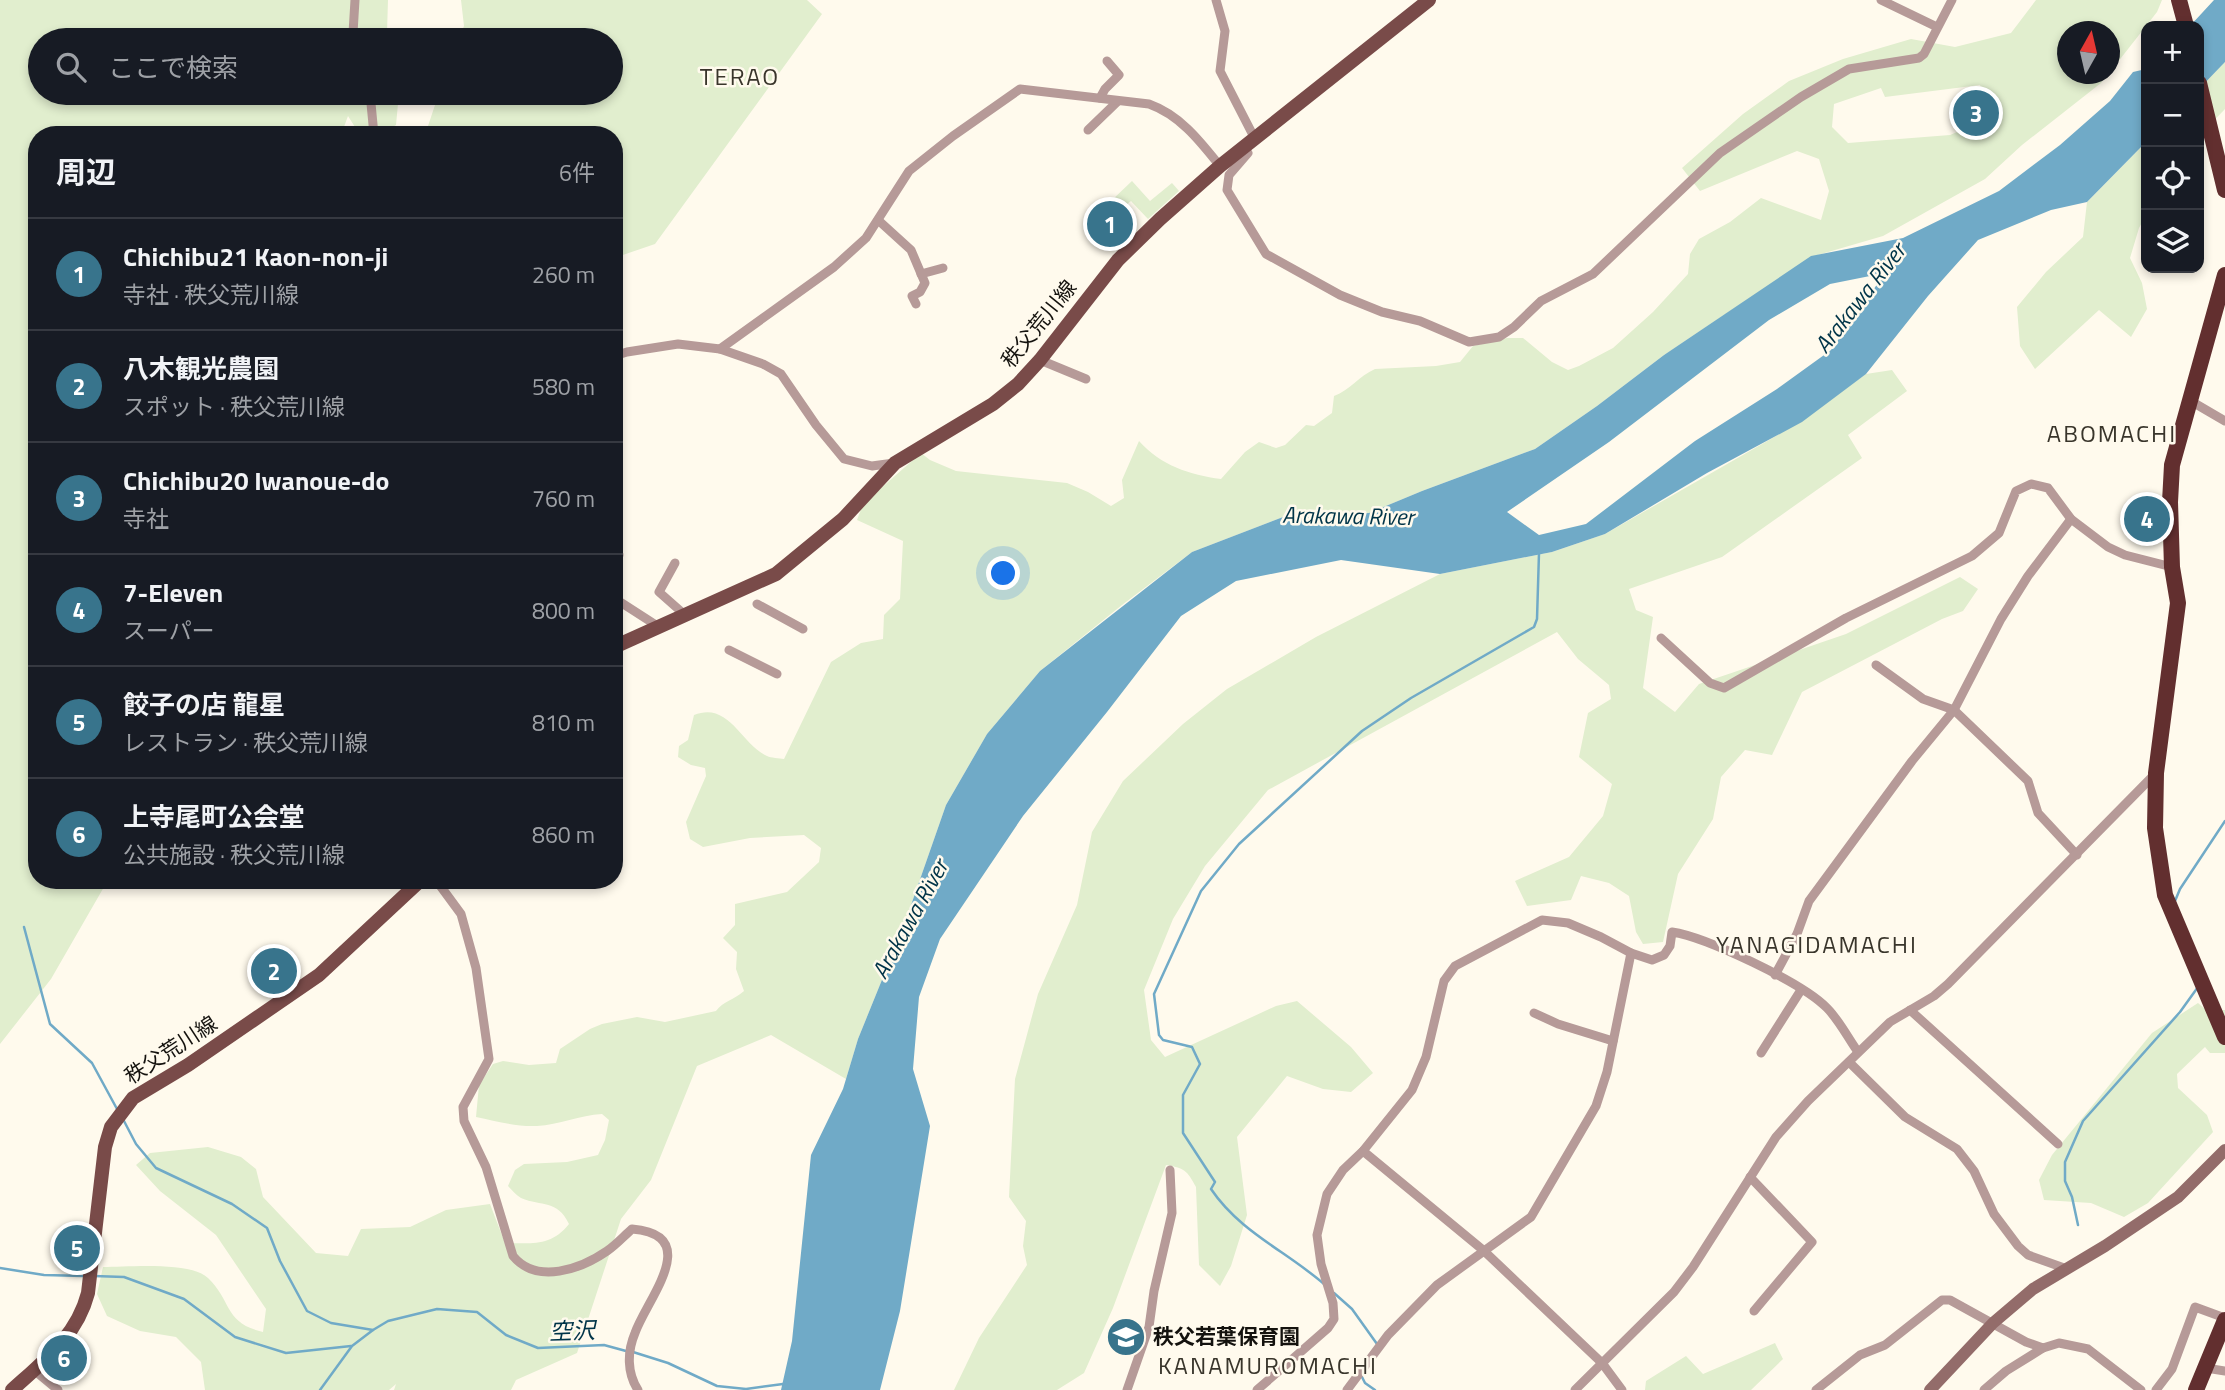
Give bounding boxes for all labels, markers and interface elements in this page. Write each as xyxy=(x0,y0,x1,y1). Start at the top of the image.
north arrow xyxy=(2057,21,2120,84)
map controls xyxy=(2141,21,2204,273)
button: + xyxy=(2141,21,2204,84)
search box xyxy=(28,28,623,105)
icon: search xyxy=(52,48,90,86)
text: ここで検索 xyxy=(108,48,238,87)
district label: TERAO xyxy=(700,58,780,94)
button: − xyxy=(2141,84,2204,147)
pin: 3 xyxy=(1953,87,1999,139)
button: locate xyxy=(2141,147,2204,210)
text: 周辺 xyxy=(56,149,116,195)
text: 6件 xyxy=(559,155,595,190)
pin: 1 xyxy=(1087,198,1133,250)
button: layers xyxy=(2141,210,2204,273)
water label: Arakawa River xyxy=(1805,233,1916,360)
text: Chichibu21 Kaon-non-ji xyxy=(123,237,388,276)
text: 1 xyxy=(73,257,85,292)
text: 260 m xyxy=(532,257,595,292)
street label: 秩父荒川線 xyxy=(993,273,1084,374)
text: 寺社 · 秩父荒川線 xyxy=(123,277,299,312)
text: 八木観光農園 xyxy=(123,349,279,388)
text: 2 xyxy=(73,369,85,404)
text: 580 m xyxy=(532,369,595,404)
text: スポット · 秩父荒川線 xyxy=(123,389,345,424)
district label: ABOMACHI xyxy=(2047,415,2177,451)
text: Chichibu20 Iwanoue-do xyxy=(123,461,389,500)
text: 3 xyxy=(73,481,85,516)
text: 760 m xyxy=(532,481,595,516)
pin: 4 xyxy=(2124,493,2170,545)
water label: Arakawa River xyxy=(1282,497,1417,534)
text: 寺社 xyxy=(123,501,169,536)
your location xyxy=(986,556,1020,590)
text: 7-Eleven xyxy=(123,573,223,612)
text: 4 xyxy=(73,593,85,628)
text: 800 m xyxy=(532,593,595,628)
text: スーパー xyxy=(123,613,215,648)
text: 餃子の店 龍星 xyxy=(123,685,285,724)
text: 5 xyxy=(73,705,85,740)
text: 810 m xyxy=(532,705,595,740)
text: レストラン · 秩父荒川線 xyxy=(123,725,368,760)
text: 上寺尾町公会堂 xyxy=(123,797,305,836)
text: 6 xyxy=(73,817,85,852)
text: 860 m xyxy=(532,817,595,852)
text: 公共施設 · 秩父荒川線 xyxy=(123,837,345,872)
water label: Arakawa River xyxy=(862,850,958,985)
district label: YANAGIDAMACHI xyxy=(1716,926,1918,962)
pin: 2 xyxy=(251,945,297,997)
street label: 秩父荒川線 xyxy=(118,1007,223,1091)
pin: 5 xyxy=(54,1222,100,1274)
water label: 空沢 xyxy=(548,1312,599,1349)
school or university icon: 秩父若葉保育園 xyxy=(1105,1316,1147,1358)
place label: 秩父若葉保育園 xyxy=(1153,1320,1300,1352)
pin: 6 xyxy=(41,1332,87,1384)
district label: KANAMUROMACHI xyxy=(1158,1347,1378,1383)

